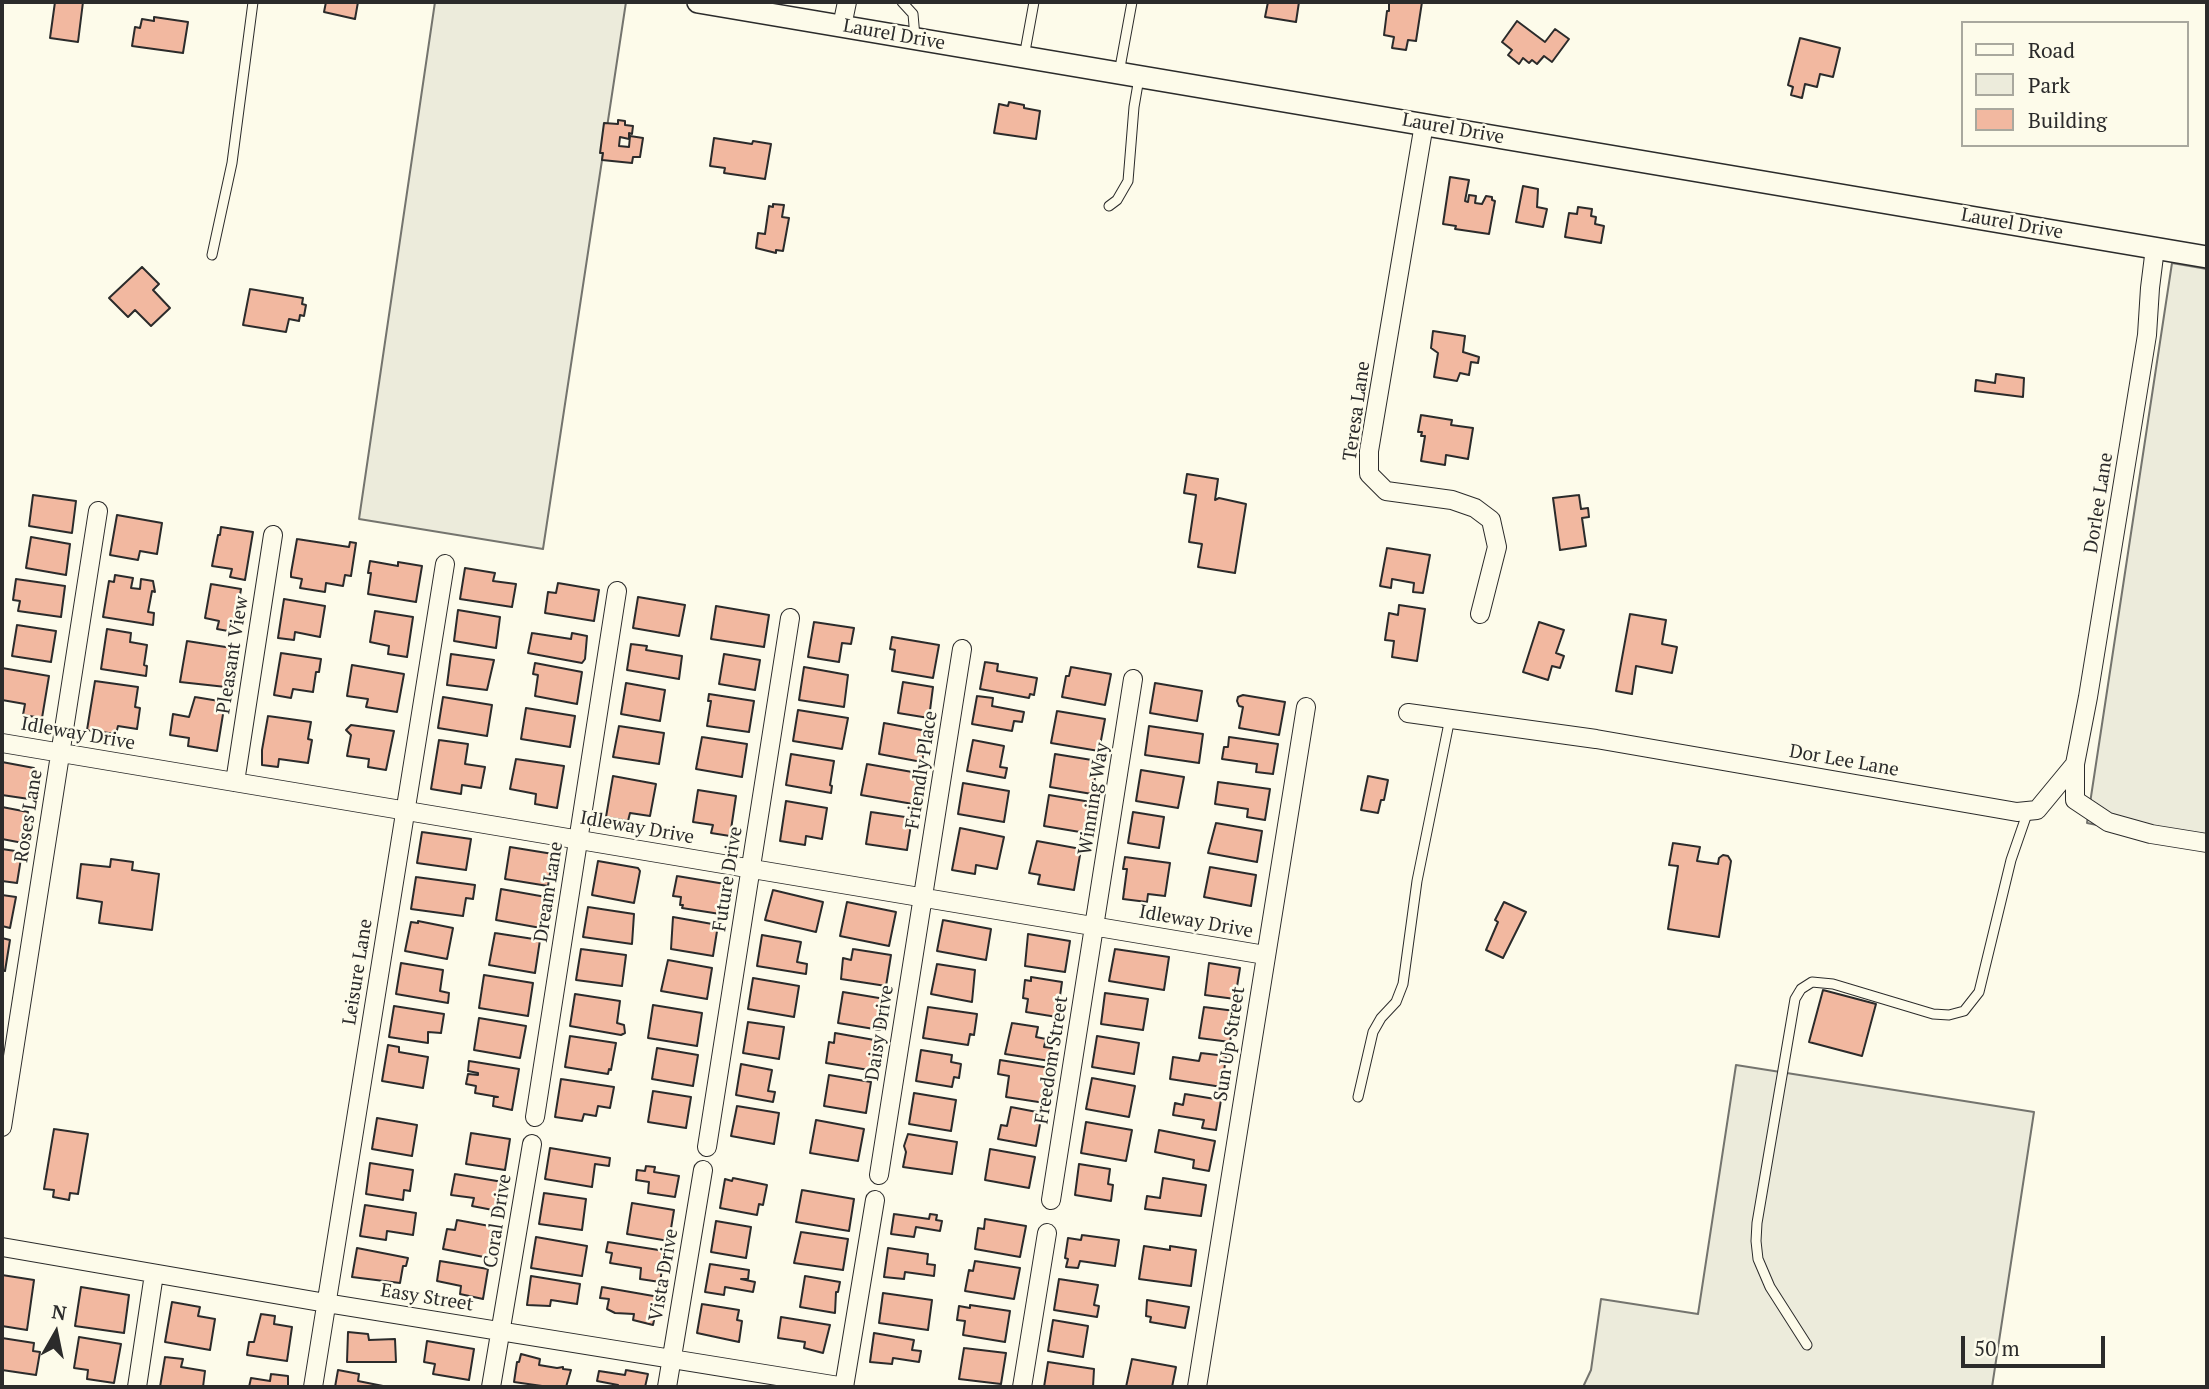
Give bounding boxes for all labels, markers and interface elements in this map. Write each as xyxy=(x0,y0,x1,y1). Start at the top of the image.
street label: Laurel Drive xyxy=(841,15,947,55)
legend xyxy=(1960,21,2188,147)
text: Road xyxy=(2028,36,2075,64)
text: Park xyxy=(2028,71,2070,99)
text: Building xyxy=(2028,106,2107,134)
street label: Laurel Drive xyxy=(1400,109,1506,149)
street label: Laurel Drive xyxy=(1959,204,2065,244)
street label: Teresa Lane xyxy=(1339,360,1375,462)
street label: Dorlee Lane xyxy=(2080,451,2118,555)
street label: Pleasant View xyxy=(212,594,254,716)
street label: Friendly Place xyxy=(901,709,943,831)
street label: Idleway Drive xyxy=(19,713,137,755)
street label: Dor Lee Lane xyxy=(1787,740,1901,782)
street label: Winning Way xyxy=(1074,741,1114,857)
street label: Roses Lane xyxy=(10,768,48,864)
street label: Idleway Drive xyxy=(578,807,696,849)
street label: Future Drive xyxy=(708,825,748,933)
street label: Dream Lane xyxy=(530,840,568,944)
street label: Idleway Drive xyxy=(1137,901,1255,943)
street label: Leisure Lane xyxy=(338,917,378,1027)
street label: Daisy Drive xyxy=(861,984,899,1082)
street label: Sun Up Street xyxy=(1210,985,1250,1103)
street label: Freedom Street xyxy=(1031,994,1073,1126)
street label: Coral Drive xyxy=(479,1172,517,1270)
street label: Vista Drive xyxy=(645,1227,683,1323)
street label: Easy Street xyxy=(379,1279,475,1317)
north arrow xyxy=(21,1298,91,1368)
text: N xyxy=(50,1298,68,1325)
scale bar xyxy=(1964,1322,2108,1366)
text: 50 m xyxy=(1974,1334,2020,1362)

